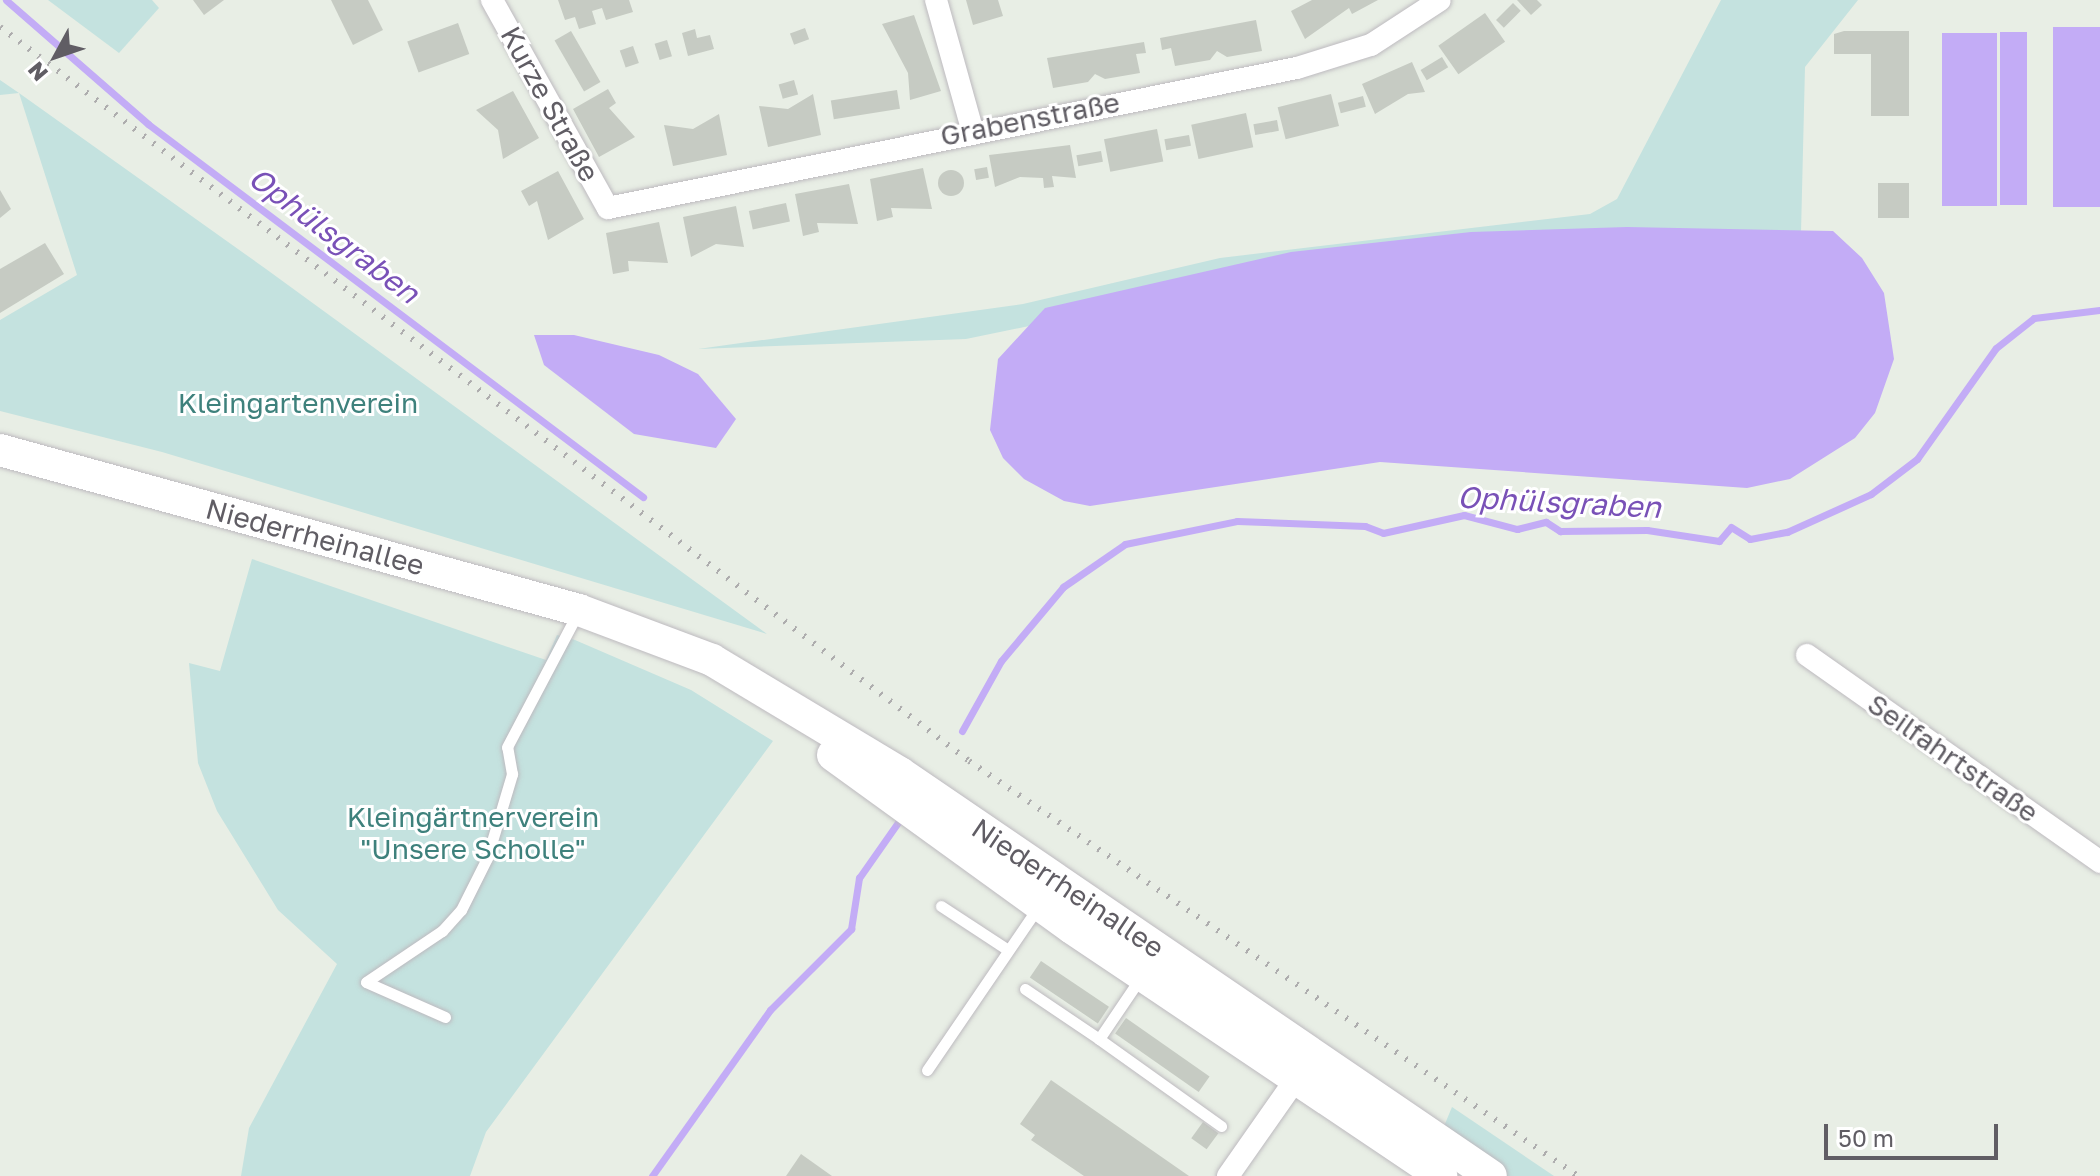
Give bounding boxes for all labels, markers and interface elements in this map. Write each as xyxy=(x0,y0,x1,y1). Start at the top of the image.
north arrow xyxy=(16,16,96,96)
street label: Kurze Straße xyxy=(494,21,606,187)
text: N xyxy=(22,57,53,87)
street label: Grabenstraße xyxy=(938,85,1122,153)
water label: Ophülsgraben xyxy=(242,159,426,311)
park label: Kleingartenverein xyxy=(178,386,418,420)
water label: Ophülsgraben xyxy=(1456,479,1662,525)
street label: Niederrheinallee xyxy=(202,492,428,582)
street label: Seilfahrtstraße xyxy=(1861,687,2045,829)
park label: Kleingärtnerverein "Unsere Scholle" xyxy=(347,800,599,866)
street label: Niederrheinallee xyxy=(966,811,1170,965)
scale bar xyxy=(1828,1108,2002,1158)
text: 50 m xyxy=(1838,1123,1894,1152)

